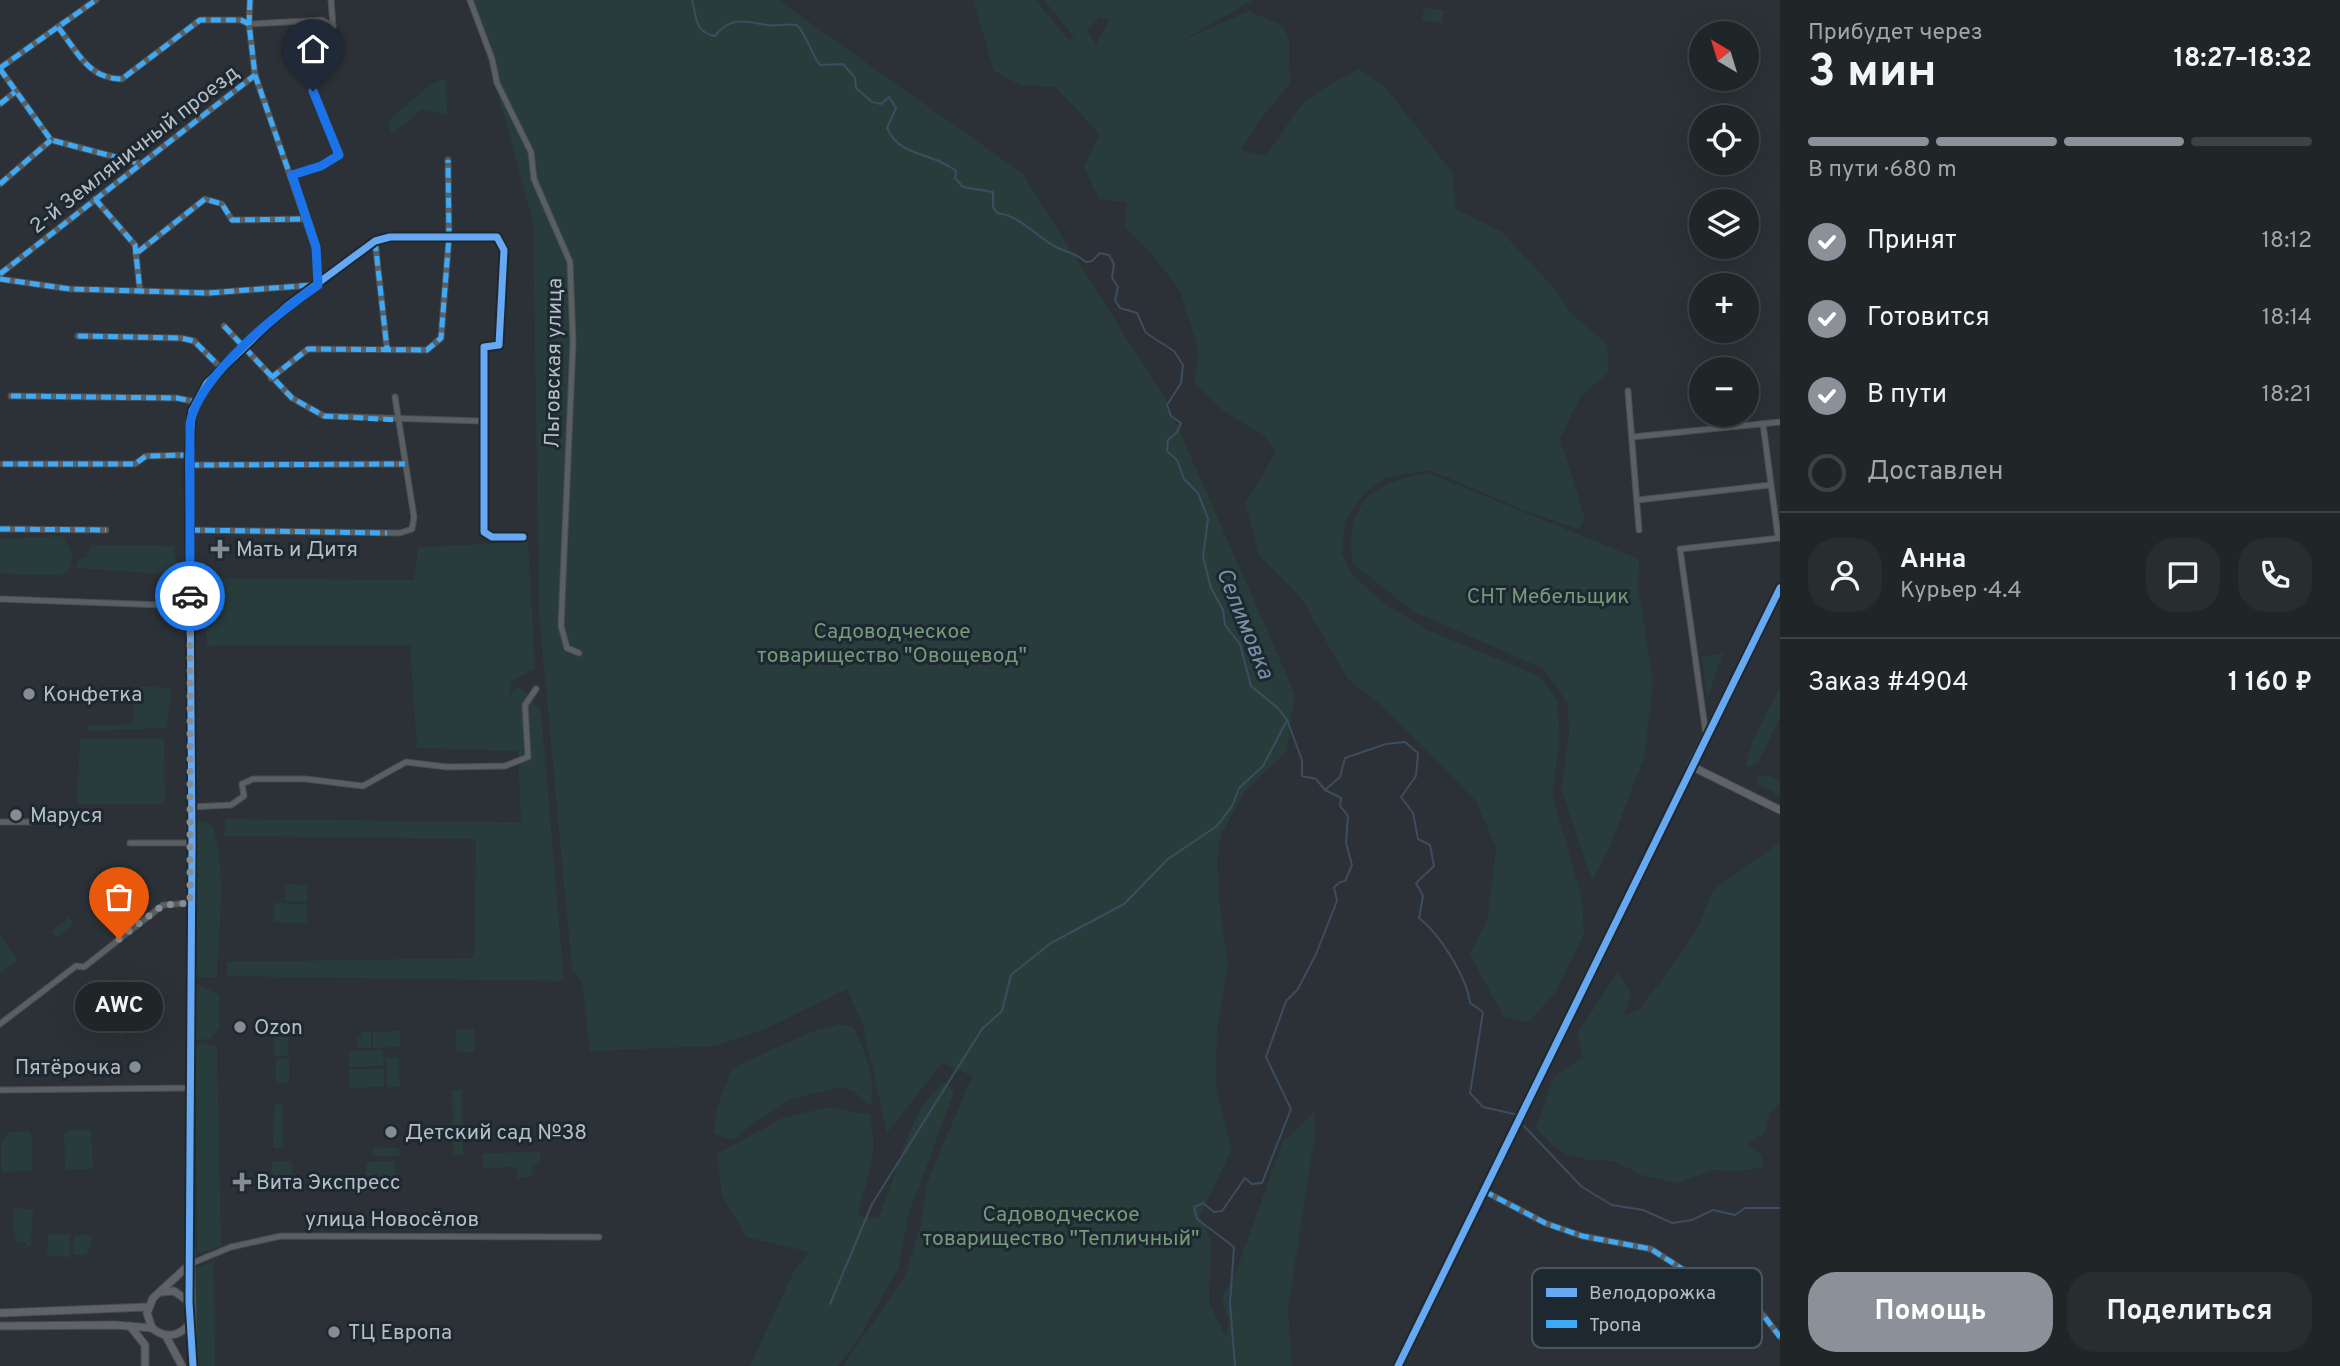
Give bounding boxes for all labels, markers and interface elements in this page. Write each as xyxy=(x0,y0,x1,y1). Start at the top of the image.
pin xyxy=(283,19,343,91)
text: Прибудет через xyxy=(1808,19,1983,48)
north arrow xyxy=(1689,21,1759,91)
map controls xyxy=(1689,21,1759,427)
icon: home xyxy=(294,30,332,68)
text: 18:27–18:32 xyxy=(2174,43,2312,76)
text: 3 мин xyxy=(1808,44,1937,103)
street label: 2-й Земляничный проезд xyxy=(25,60,245,240)
button: locate xyxy=(1689,105,1759,175)
text: В пути · 680 m xyxy=(1808,156,1957,185)
button: layers xyxy=(1689,189,1759,259)
icon: check xyxy=(1808,223,1846,261)
text: Принят xyxy=(1867,225,1957,258)
text: 18:12 xyxy=(2262,227,2312,256)
button: + xyxy=(1689,273,1759,343)
street label: Льговская улица xyxy=(540,277,569,449)
icon: check xyxy=(1808,300,1846,338)
text: Готовится xyxy=(1867,302,1990,335)
text: 18:14 xyxy=(2262,304,2312,333)
button: − xyxy=(1689,357,1759,427)
icon: check xyxy=(1808,377,1846,415)
text: В пути xyxy=(1867,379,1947,412)
text: 18:21 xyxy=(2262,381,2312,410)
text: Доставлен xyxy=(1867,456,2003,489)
place label: Мать и Дитя xyxy=(236,537,358,564)
button: person xyxy=(1808,538,1882,612)
button: chat xyxy=(2146,538,2220,612)
button: phone xyxy=(2238,538,2312,612)
marker: Мать и Дитя xyxy=(210,539,230,559)
text: Анна xyxy=(1900,544,1966,577)
courier xyxy=(155,561,225,631)
water label: Селимовка xyxy=(1208,564,1279,684)
icon: car xyxy=(171,577,209,615)
text: Курьер · 4.4 xyxy=(1900,577,2022,606)
park label: СНТ Мебельщик xyxy=(1467,584,1629,611)
park label: Садоводческое товарищество "Овощевод" xyxy=(757,619,1027,670)
text: Заказ #4904 xyxy=(1808,667,1969,700)
text: 1 160 ₽ xyxy=(2228,667,2312,700)
place label: Конфетка xyxy=(43,682,142,709)
marker: Конфетка xyxy=(21,686,37,702)
place label: Маруся xyxy=(30,803,102,830)
marker: Маруся xyxy=(8,807,24,823)
pin xyxy=(89,867,149,939)
icon: bag xyxy=(100,878,138,916)
callout: AWC xyxy=(75,981,163,1030)
text: AWC xyxy=(94,992,144,1021)
place label: Ozon xyxy=(254,1015,303,1042)
marker: Ozon xyxy=(232,1019,248,1035)
place label: Пятёрочка xyxy=(15,1055,121,1082)
marker: Пятёрочка xyxy=(127,1059,143,1075)
place label: Детский сад №38 xyxy=(405,1120,587,1147)
marker: Детский сад №38 xyxy=(383,1124,399,1140)
place label: Вита Экспресс xyxy=(256,1170,401,1197)
marker: Вита Экспресс xyxy=(234,1174,250,1190)
park label: Садоводческое товарищество "Тепличный" xyxy=(922,1202,1200,1253)
street label: улица Новосёлов xyxy=(305,1207,479,1234)
legend xyxy=(1532,1268,1762,1348)
button: Помощь xyxy=(1808,1272,2053,1352)
button: Поделиться xyxy=(2067,1272,2312,1352)
text: Велодорожка xyxy=(1589,1282,1716,1306)
text: Тропа xyxy=(1589,1314,1641,1338)
place label: ТЦ Европа xyxy=(348,1320,452,1347)
marker: ТЦ Европа xyxy=(326,1324,342,1340)

